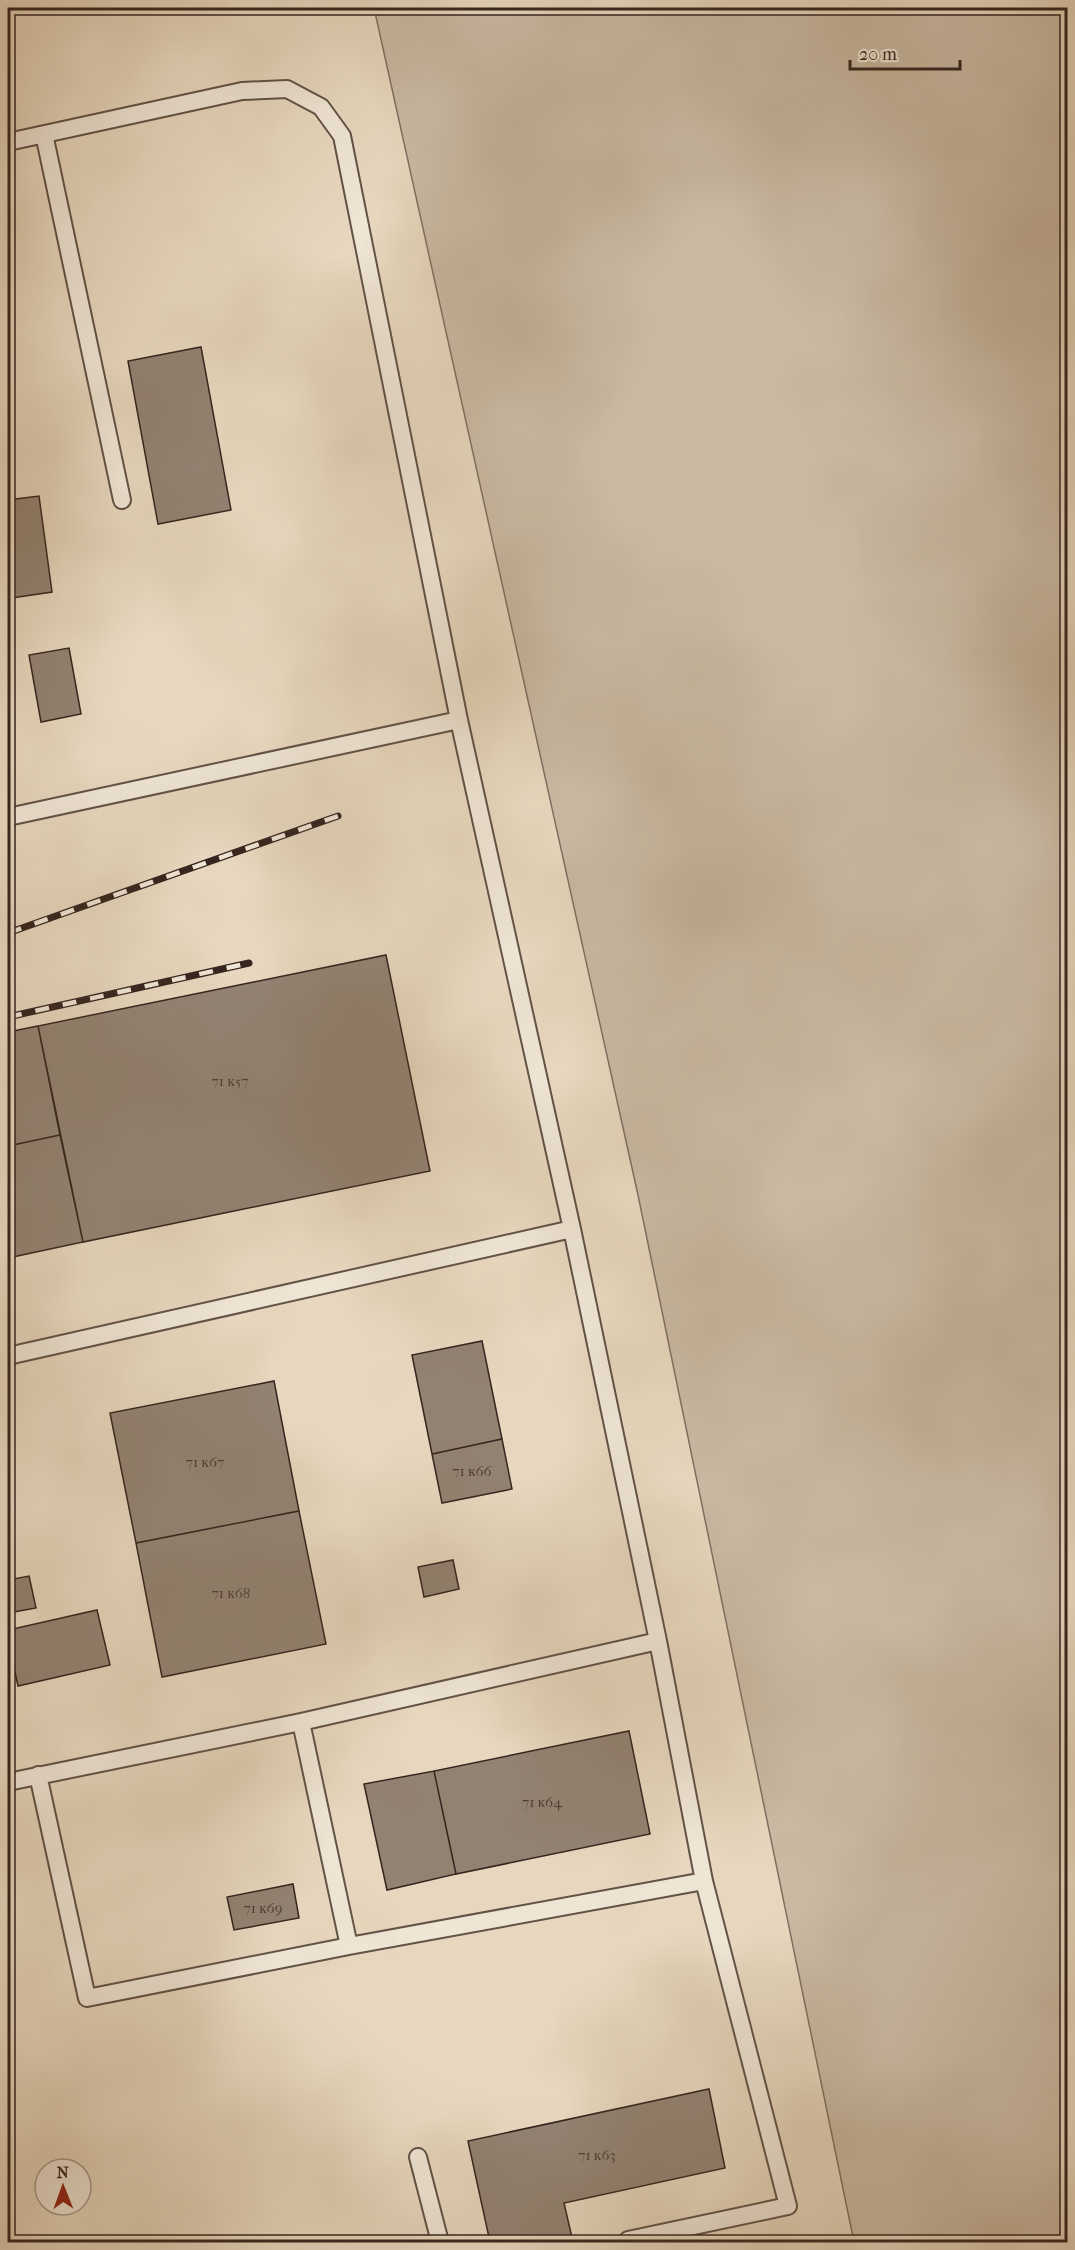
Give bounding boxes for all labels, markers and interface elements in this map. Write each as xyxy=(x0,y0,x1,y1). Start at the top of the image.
scale bar xyxy=(850,33,960,71)
text: 20 m xyxy=(859,44,897,65)
house number: 71 к57 xyxy=(212,1072,248,1090)
house number: 71 к67 xyxy=(186,1453,224,1471)
house number: 71 к66 xyxy=(452,1462,493,1480)
house number: 71 к68 xyxy=(212,1584,250,1602)
house number: 71 к64 xyxy=(522,1793,563,1811)
house number: 71 к69 xyxy=(243,1899,283,1917)
house number: 71 к63 xyxy=(578,2146,616,2164)
north arrow xyxy=(33,2157,93,2217)
text: N xyxy=(57,2163,70,2182)

